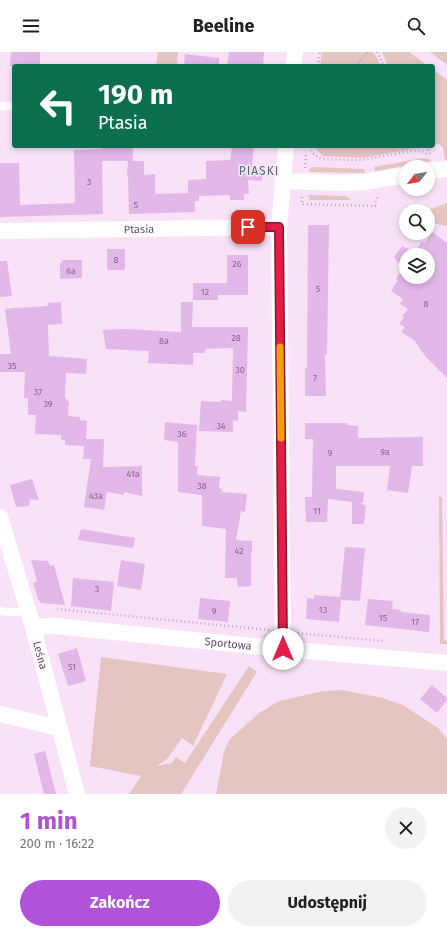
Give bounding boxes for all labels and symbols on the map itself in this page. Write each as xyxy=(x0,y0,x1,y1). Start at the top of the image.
north arrow xyxy=(399,160,435,196)
district label: PIASKI xyxy=(239,164,279,178)
house number: 3 xyxy=(87,177,91,187)
house number: 5 xyxy=(134,200,139,210)
pin xyxy=(231,210,265,244)
street label: Ptasia xyxy=(124,223,154,236)
house number: 8 xyxy=(114,255,119,265)
house number: 26 xyxy=(232,259,242,269)
house number: 6a xyxy=(66,266,76,276)
house number: 5 xyxy=(316,284,321,294)
house number: 12 xyxy=(201,287,209,297)
house number: 8 xyxy=(424,299,429,309)
house number: 28 xyxy=(231,333,241,343)
house number: 8a xyxy=(159,336,169,346)
house number: 35 xyxy=(7,361,17,371)
house number: 30 xyxy=(235,365,245,375)
house number: 7 xyxy=(313,373,317,383)
house number: 37 xyxy=(34,387,42,397)
house number: 39 xyxy=(43,399,53,409)
house number: 34 xyxy=(216,421,226,431)
house number: 36 xyxy=(177,429,187,439)
house number: 9a xyxy=(380,447,390,457)
house number: 9 xyxy=(328,448,333,458)
house number: 41a xyxy=(126,469,140,479)
house number: 38 xyxy=(197,481,207,491)
house number: 43a xyxy=(89,491,103,501)
house number: 11 xyxy=(313,506,321,516)
house number: 42 xyxy=(234,546,244,556)
house number: 3 xyxy=(95,584,99,594)
house number: 13 xyxy=(319,605,327,615)
house number: 9 xyxy=(212,606,217,616)
house number: 15 xyxy=(379,613,388,623)
house number: 17 xyxy=(411,617,419,627)
position arrow xyxy=(262,628,304,670)
street label: Sportowa xyxy=(204,635,252,653)
street label: Leśna xyxy=(30,640,50,671)
house number: 51 xyxy=(68,662,76,672)

